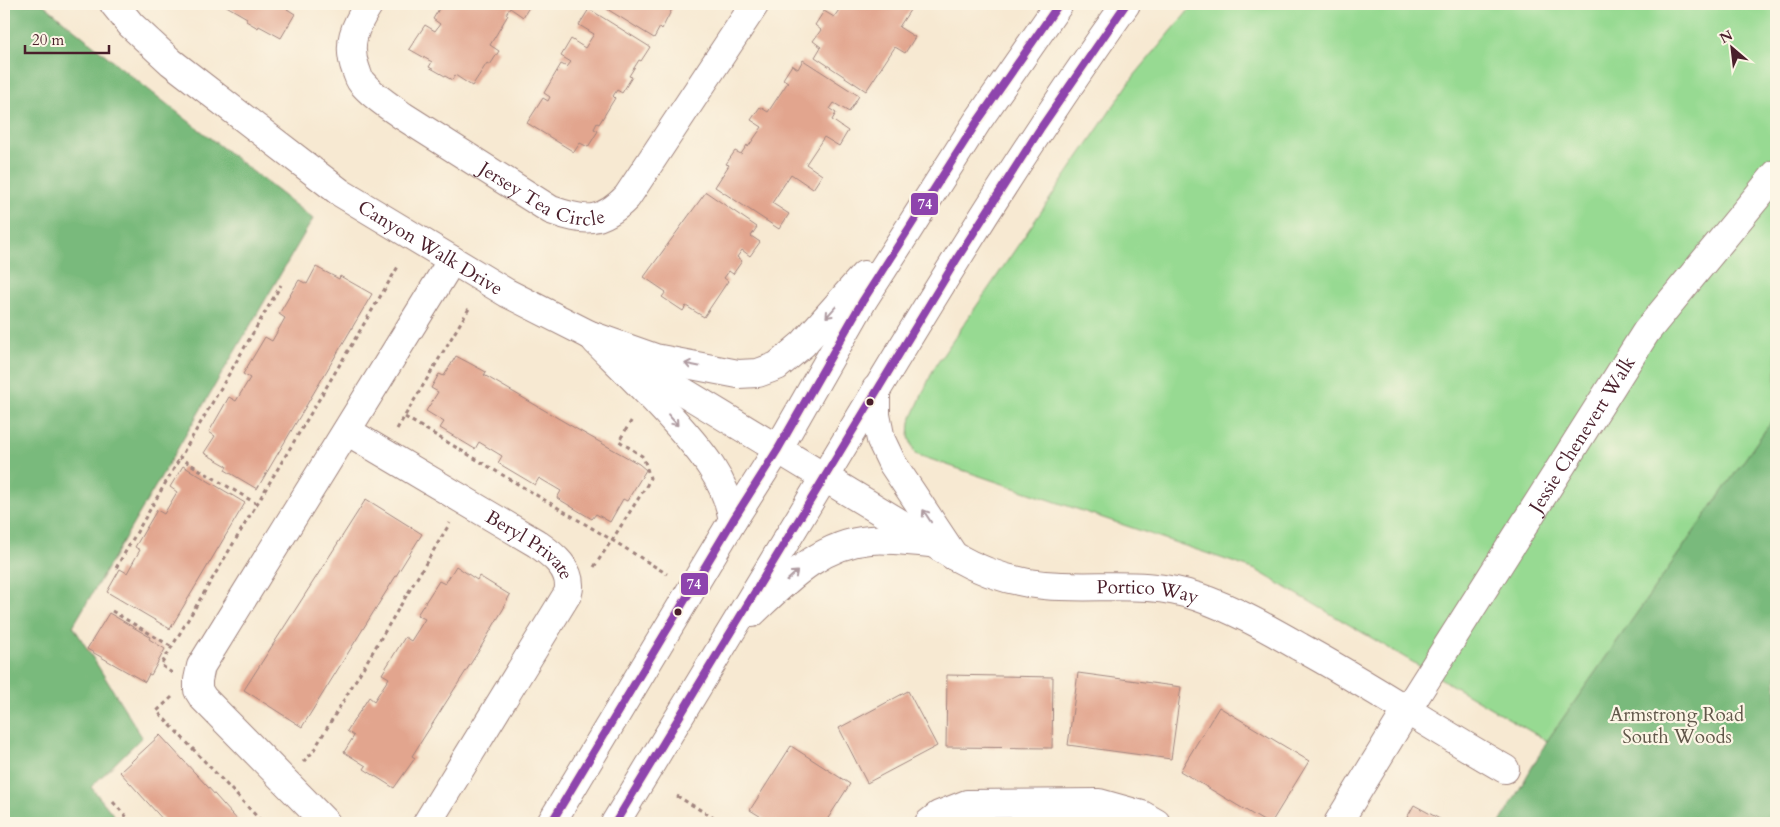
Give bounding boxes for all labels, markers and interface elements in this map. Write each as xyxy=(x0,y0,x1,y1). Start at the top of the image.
scale bar xyxy=(25,22,109,54)
north arrow xyxy=(1708,22,1758,72)
text: N xyxy=(1716,26,1736,48)
text: 20 m xyxy=(32,30,64,50)
street label: Jersey Tea Circle xyxy=(471,154,608,232)
line badge: 74 xyxy=(910,192,939,216)
street label: Canyon Walk Drive xyxy=(353,194,508,302)
text: 74 xyxy=(918,195,932,214)
one-way arrow xyxy=(825,306,836,319)
street label: Jessie Chenevert Walk xyxy=(1522,351,1642,520)
one-way arrow xyxy=(685,360,701,370)
unlabelled marker xyxy=(865,397,875,407)
one-way arrow xyxy=(667,413,679,426)
street label: Beryl Private xyxy=(481,504,579,583)
one-way arrow xyxy=(922,509,932,523)
one-way arrow xyxy=(786,570,799,582)
line badge: 74 xyxy=(680,572,709,596)
street label: Portico Way xyxy=(1096,574,1202,610)
text: 74 xyxy=(687,575,701,594)
unlabelled marker xyxy=(673,607,683,617)
park label: Armstrong Road South Woods xyxy=(1610,702,1744,750)

